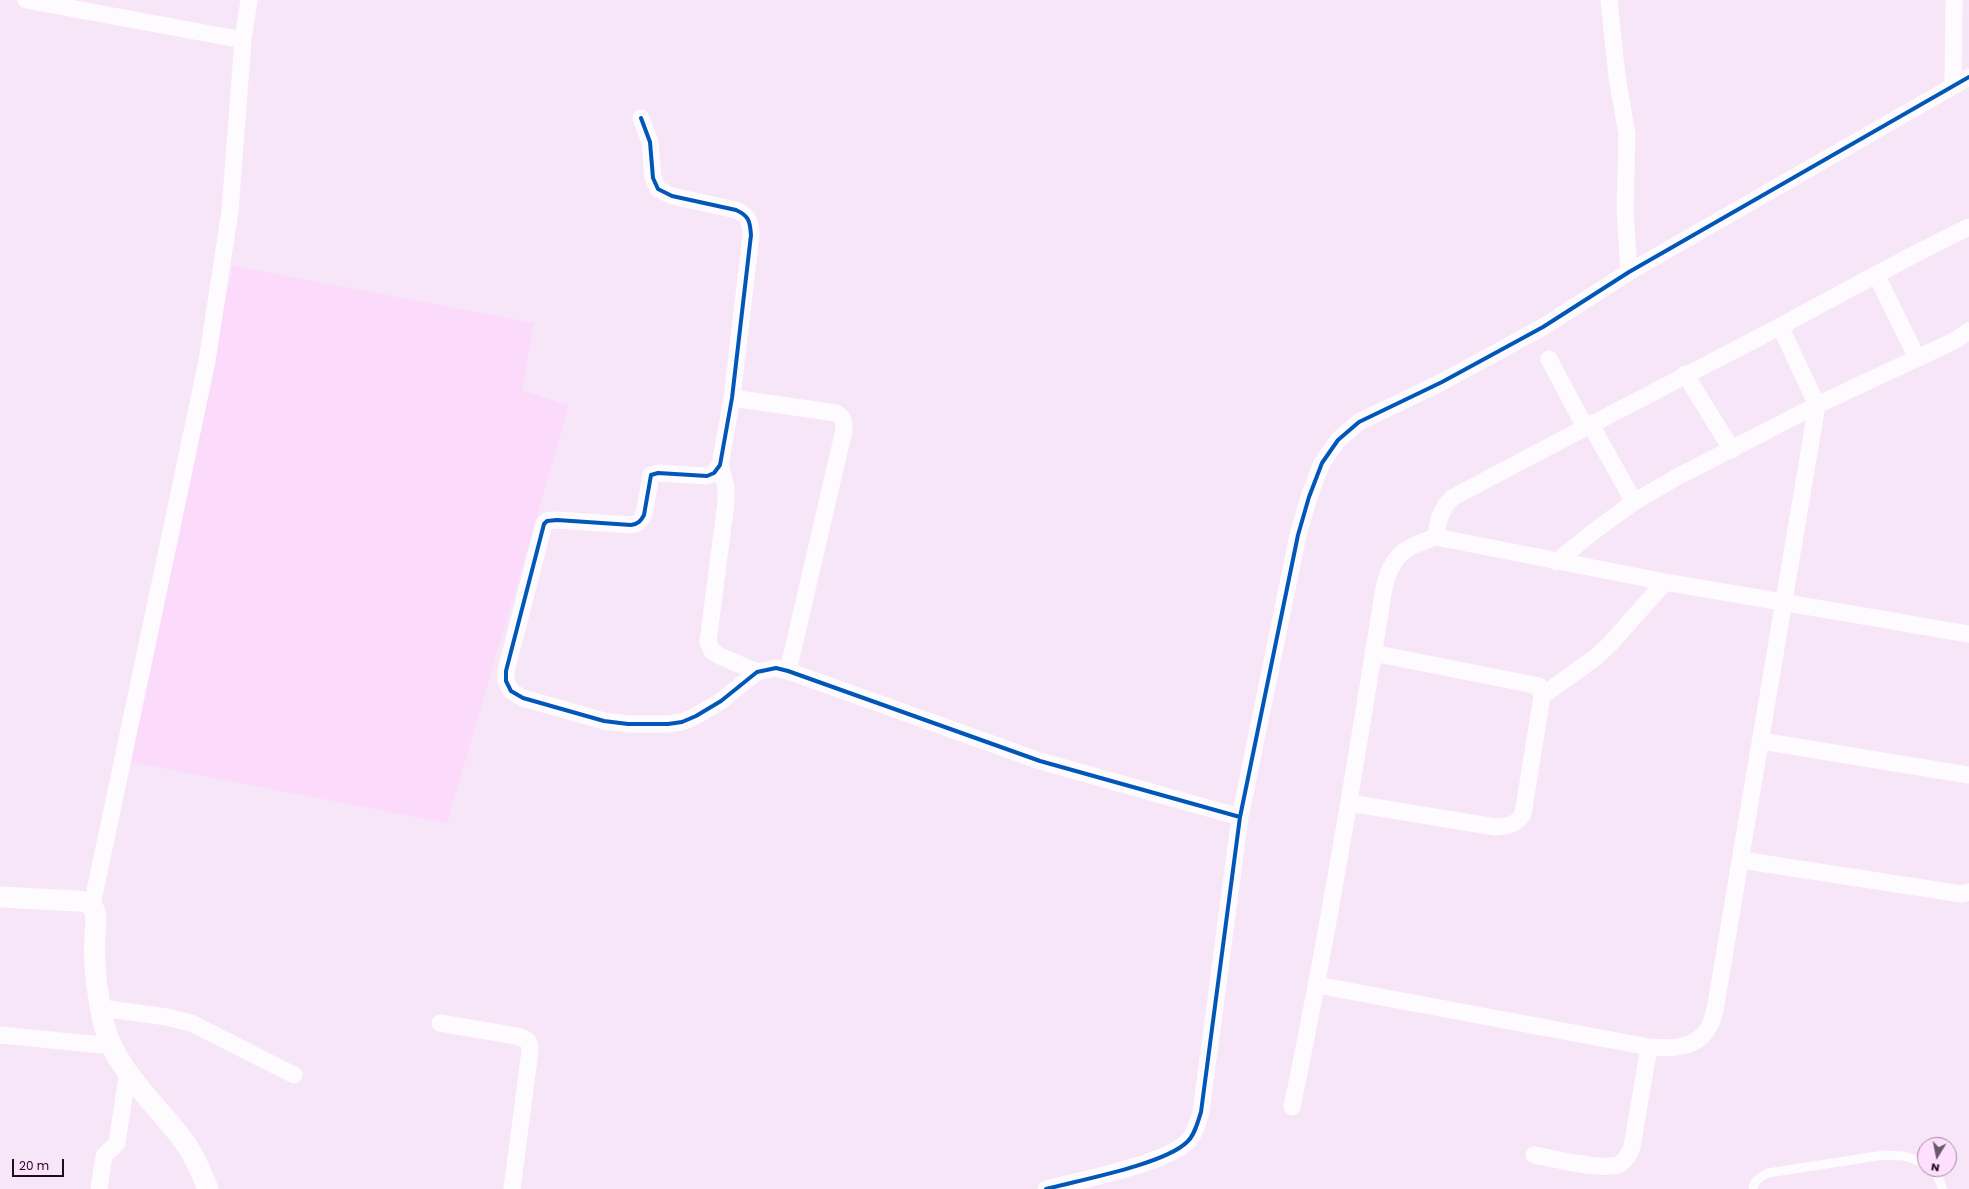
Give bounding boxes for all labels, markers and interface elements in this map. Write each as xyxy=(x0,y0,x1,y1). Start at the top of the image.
north arrow xyxy=(1917,1137,1957,1177)
scale bar xyxy=(14,1151,66,1177)
text: 20 m xyxy=(19,1157,49,1174)
text: N xyxy=(1930,1159,1941,1176)

